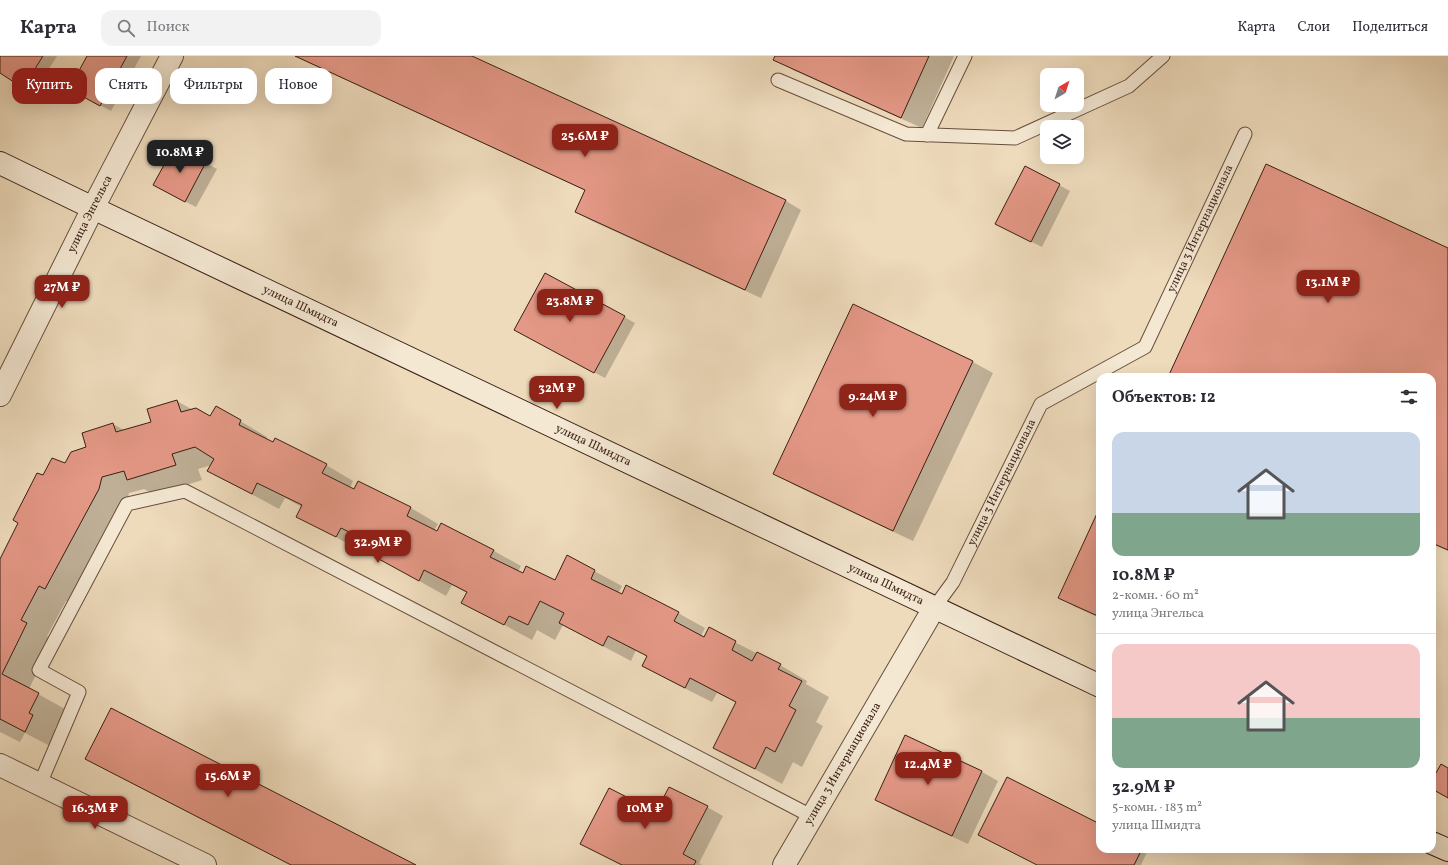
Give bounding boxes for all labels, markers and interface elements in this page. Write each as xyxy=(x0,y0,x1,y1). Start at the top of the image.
search box xyxy=(101,10,381,46)
text: Карта xyxy=(20,15,77,41)
icon: search xyxy=(115,17,137,39)
text: Поиск xyxy=(147,17,190,38)
text: Карта xyxy=(1237,18,1275,37)
text: Слои xyxy=(1297,18,1330,37)
text: Поделиться xyxy=(1352,18,1428,37)
chip: Купить xyxy=(12,68,87,104)
chip: Снять xyxy=(95,68,162,104)
chip: Фильтры xyxy=(170,68,257,104)
chip: Новое xyxy=(265,68,332,104)
north arrow xyxy=(1040,68,1084,112)
map controls xyxy=(1040,68,1084,164)
button: layers xyxy=(1040,120,1084,164)
pin: 25.6M ₽ xyxy=(548,124,622,158)
text: 25.6M ₽ xyxy=(561,128,609,146)
pin: 10.8M ₽ xyxy=(143,140,217,174)
text: 10.8M ₽ xyxy=(156,144,204,162)
street label: улица 3 Интернационала xyxy=(1164,162,1237,295)
street label: улица Энгельса xyxy=(64,173,117,256)
pin: 13.1M ₽ xyxy=(1291,270,1365,304)
text: 13.1M ₽ xyxy=(1306,274,1350,292)
pin: 27M ₽ xyxy=(34,275,90,309)
text: 27M ₽ xyxy=(44,279,80,297)
street label: улица Шмидта xyxy=(260,282,341,331)
pin: 23.8M ₽ xyxy=(533,289,607,323)
text: 23.8M ₽ xyxy=(546,293,594,311)
pin: 32M ₽ xyxy=(529,376,585,410)
text: 32M ₽ xyxy=(538,380,576,398)
pin: 9.24M ₽ xyxy=(836,384,910,418)
text: Объектов: 12 xyxy=(1112,386,1216,409)
icon: filters xyxy=(1398,386,1420,408)
text: 9.24M ₽ xyxy=(848,388,898,406)
street label: улица 3 Интернационала xyxy=(964,417,1040,549)
street label: улица Шмидта xyxy=(553,421,634,470)
icon: home xyxy=(1230,458,1302,530)
pin: 32.9M ₽ xyxy=(341,530,415,564)
text: 32.9M ₽ xyxy=(354,534,402,552)
street label: улица Шмидта xyxy=(845,559,927,609)
text: 10.8M ₽ xyxy=(1112,564,1175,587)
text: 2-комн. · 60 m² xyxy=(1112,587,1199,605)
text: улица Энгельса xyxy=(1112,605,1204,623)
icon: home xyxy=(1230,670,1302,742)
street label: улица 3 Интернационала xyxy=(801,700,885,828)
pin: 12.4M ₽ xyxy=(891,752,965,786)
text: 12.4M ₽ xyxy=(904,756,952,774)
pin: 15.6M ₽ xyxy=(191,764,265,798)
text: 15.6M ₽ xyxy=(205,768,251,786)
text: 32.9M ₽ xyxy=(1112,776,1175,799)
pin: 16.3M ₽ xyxy=(58,796,132,830)
pin: 10M ₽ xyxy=(617,796,673,830)
text: 5-комн. · 183 m² xyxy=(1112,799,1202,817)
text: 16.3M ₽ xyxy=(72,800,118,818)
text: 10M ₽ xyxy=(626,800,664,818)
text: улица Шмидта xyxy=(1112,817,1201,835)

